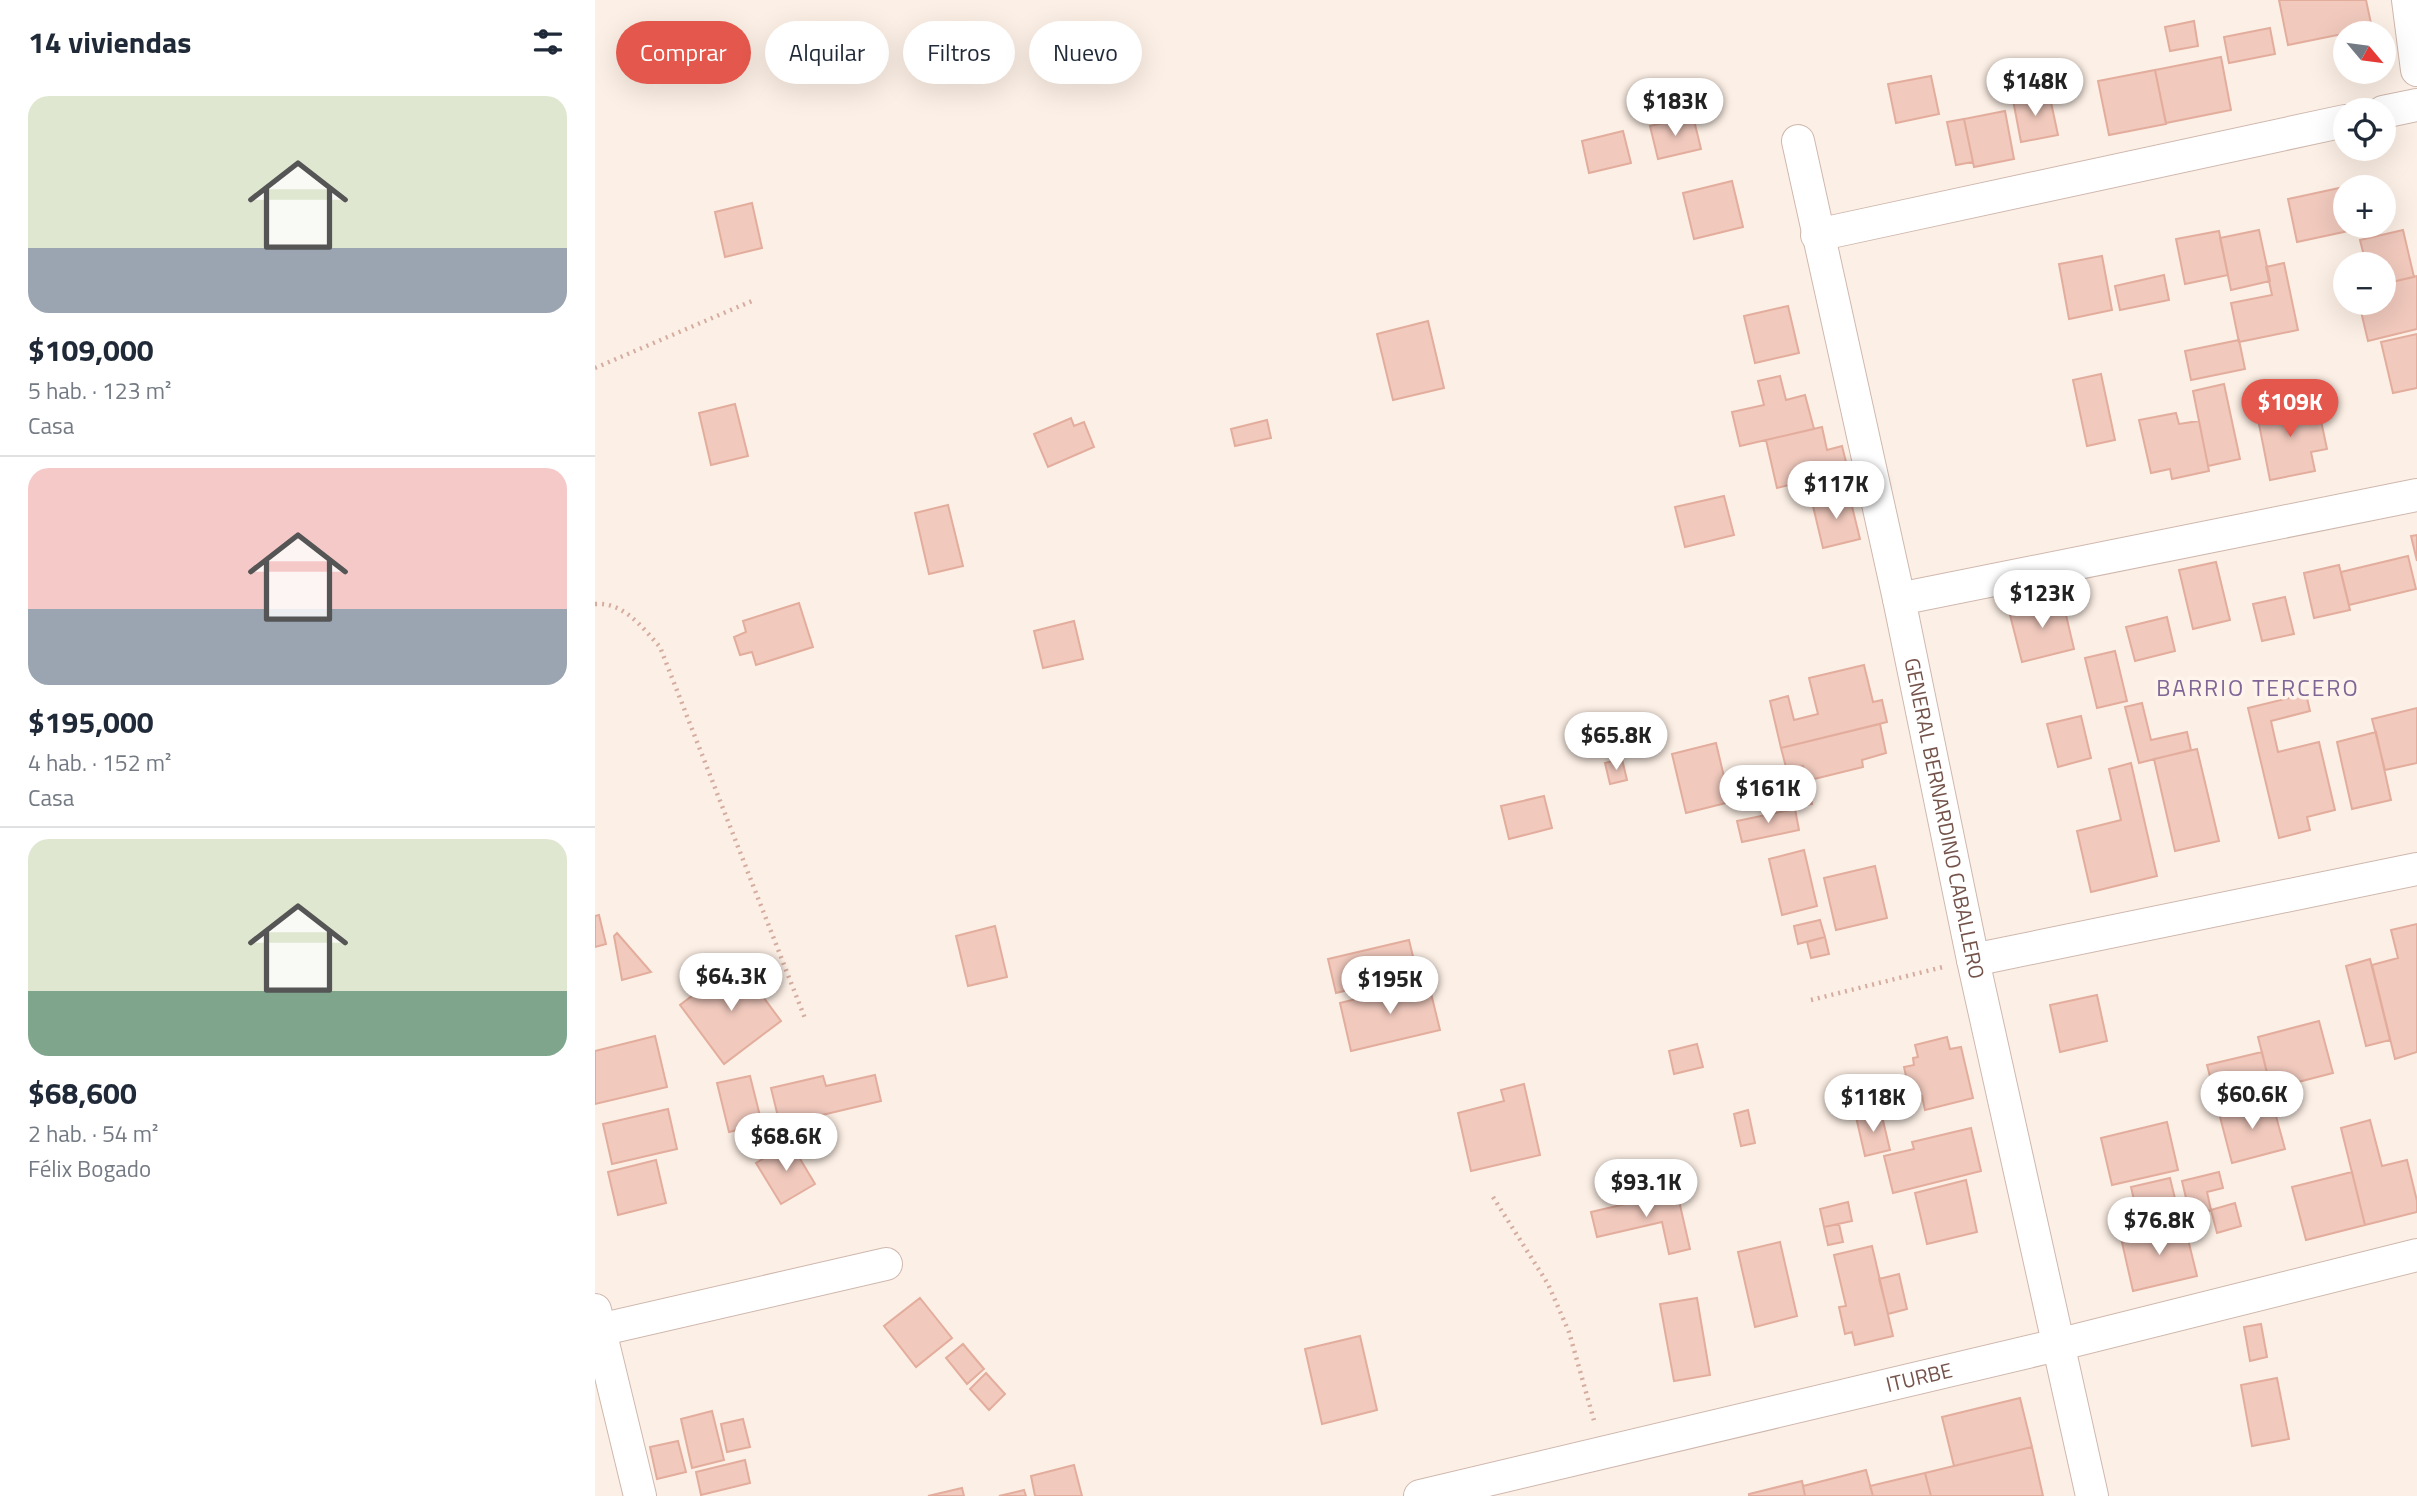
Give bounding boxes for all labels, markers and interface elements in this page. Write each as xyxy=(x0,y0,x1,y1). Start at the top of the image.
text: 14 viviendas xyxy=(28,19,191,65)
chip: Comprar xyxy=(616,21,751,84)
chip: Alquilar xyxy=(765,21,889,84)
chip: Filtros xyxy=(903,21,1015,84)
chip: Nuevo xyxy=(1029,21,1142,84)
north arrow xyxy=(2333,21,2396,84)
map controls xyxy=(2333,21,2396,315)
icon: filters xyxy=(529,23,567,61)
pin: $148K xyxy=(1986,58,2084,118)
text: $148K xyxy=(2002,63,2068,98)
pin: $183K xyxy=(1626,78,1724,138)
text: $183K xyxy=(1642,83,1708,118)
button: locate xyxy=(2333,98,2396,161)
icon: home xyxy=(235,142,361,268)
button: + xyxy=(2333,175,2396,238)
button: − xyxy=(2333,252,2396,315)
text: $109,000 xyxy=(28,327,154,373)
text: 5 hab. · 123 m² xyxy=(28,373,171,408)
pin: $109K xyxy=(2241,380,2339,439)
text: $109K xyxy=(2257,384,2323,419)
text: Casa xyxy=(28,408,74,443)
pin: $117K xyxy=(1787,462,1885,521)
text: $117K xyxy=(1803,466,1869,501)
icon: home xyxy=(235,514,361,640)
pin: $123K xyxy=(1993,570,2091,630)
text: $123K xyxy=(2009,575,2075,610)
street label: GENERAL BERNARDINO CABALLERO xyxy=(1896,655,1994,982)
district label: BARRIO TERCERO xyxy=(2156,670,2360,705)
text: $195,000 xyxy=(28,699,154,745)
pin: $65.8K xyxy=(1559,712,1673,772)
text: $65.8K xyxy=(1580,717,1652,752)
text: 4 hab. · 152 m² xyxy=(28,745,171,780)
pin: $161K xyxy=(1719,766,1817,825)
text: $161K xyxy=(1735,770,1801,805)
text: Casa xyxy=(28,780,74,815)
icon: home xyxy=(235,885,361,1011)
pin: $64.3K xyxy=(674,954,788,1013)
pin: $195K xyxy=(1341,956,1439,1016)
text: $64.3K xyxy=(695,958,767,993)
text: $195K xyxy=(1357,961,1423,996)
text: $68,600 xyxy=(28,1070,137,1116)
pin: $60.6K xyxy=(2195,1072,2309,1131)
pin: $118K xyxy=(1824,1074,1922,1134)
text: $60.6K xyxy=(2216,1076,2288,1111)
text: $118K xyxy=(1840,1079,1906,1114)
pin: $68.6K xyxy=(729,1114,843,1173)
text: 2 hab. · 54 m² xyxy=(28,1116,158,1151)
text: $68.6K xyxy=(750,1118,822,1153)
text: Félix Bogado xyxy=(28,1151,151,1186)
pin: $93.1K xyxy=(1589,1160,1703,1219)
text: $93.1K xyxy=(1610,1164,1682,1199)
pin: $76.8K xyxy=(2102,1198,2216,1257)
text: $76.8K xyxy=(2123,1202,2195,1237)
street label: ITURBE xyxy=(1883,1353,1955,1400)

